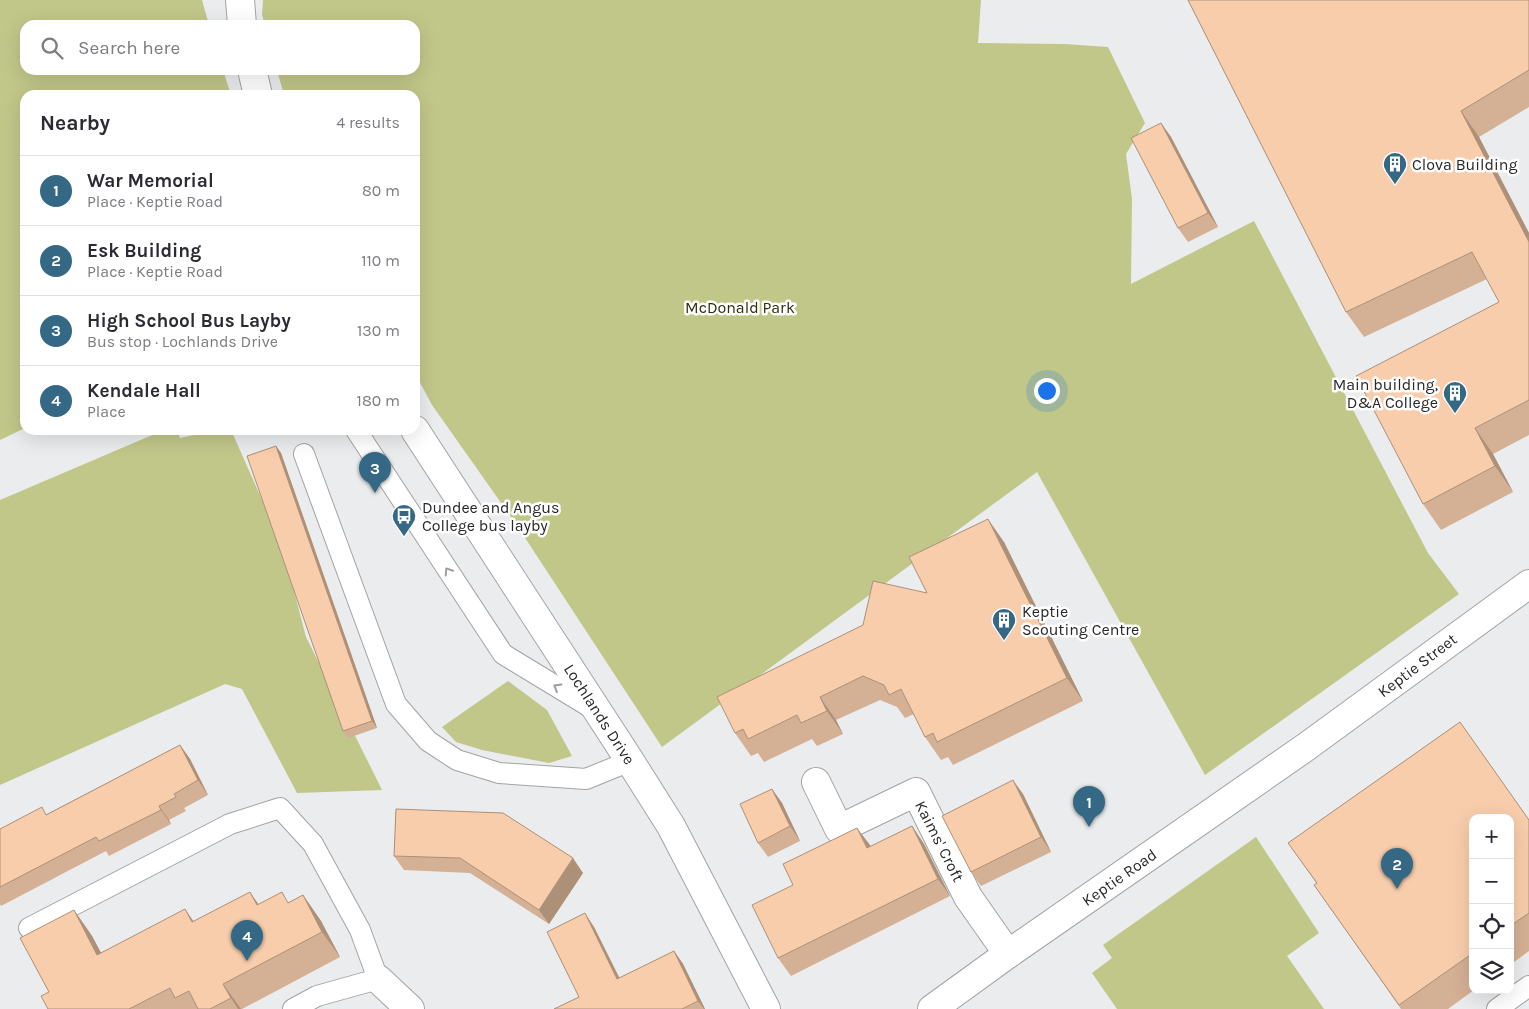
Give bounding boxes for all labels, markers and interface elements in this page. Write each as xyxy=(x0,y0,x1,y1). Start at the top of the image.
search box xyxy=(20,20,420,75)
icon: search xyxy=(38,34,66,62)
text: Search here xyxy=(78,37,180,59)
text: Nearby xyxy=(40,111,110,135)
text: 4 results xyxy=(336,113,400,132)
building icon: Clova Building xyxy=(1382,151,1408,185)
place label: Clova Building xyxy=(1412,155,1518,174)
text: War Memorial xyxy=(87,170,214,192)
text: 1 xyxy=(53,181,59,200)
text: 80 m xyxy=(362,181,400,200)
text: Place · Keptie Road xyxy=(87,192,223,211)
text: Esk Building xyxy=(87,240,201,262)
text: 2 xyxy=(51,251,61,270)
text: 110 m xyxy=(361,251,400,270)
text: Place · Keptie Road xyxy=(87,262,223,281)
park label: McDonald Park xyxy=(685,298,795,317)
text: High School Bus Layby xyxy=(87,310,291,332)
text: 3 xyxy=(51,321,61,340)
text: 130 m xyxy=(357,321,400,340)
text: Bus stop · Lochlands Drive xyxy=(87,332,278,351)
place label: Main building, D&A College xyxy=(1333,375,1438,412)
your location xyxy=(1034,378,1060,404)
text: Kendale Hall xyxy=(87,380,201,402)
building icon: Main building, D&A College xyxy=(1442,380,1468,414)
text: 4 xyxy=(51,391,61,410)
text: 180 m xyxy=(357,391,400,410)
text: Place xyxy=(87,402,126,421)
pin: 3 xyxy=(359,452,391,493)
place label: Dundee and Angus College bus layby xyxy=(422,498,559,535)
bus stop icon: Dundee and Angus College bus layby xyxy=(391,503,417,537)
one-way arrow xyxy=(445,567,455,576)
place label: Keptie Scouting Centre xyxy=(1022,602,1139,639)
building icon: Keptie Scouting Centre xyxy=(991,607,1017,641)
street label: Keptie Street xyxy=(1374,630,1461,701)
street label: Lochlands Drive xyxy=(560,660,639,768)
one-way arrow xyxy=(553,683,562,693)
pin: 1 xyxy=(1073,786,1105,827)
street label: Kaims' Croft xyxy=(911,797,968,885)
map controls xyxy=(1469,814,1514,994)
button: + xyxy=(1469,814,1514,859)
street label: Keptie Road xyxy=(1078,845,1160,910)
pin: 2 xyxy=(1381,848,1413,889)
button: − xyxy=(1469,859,1514,904)
button: locate xyxy=(1469,904,1514,949)
pin: 4 xyxy=(231,920,263,961)
button: layers xyxy=(1469,949,1514,994)

